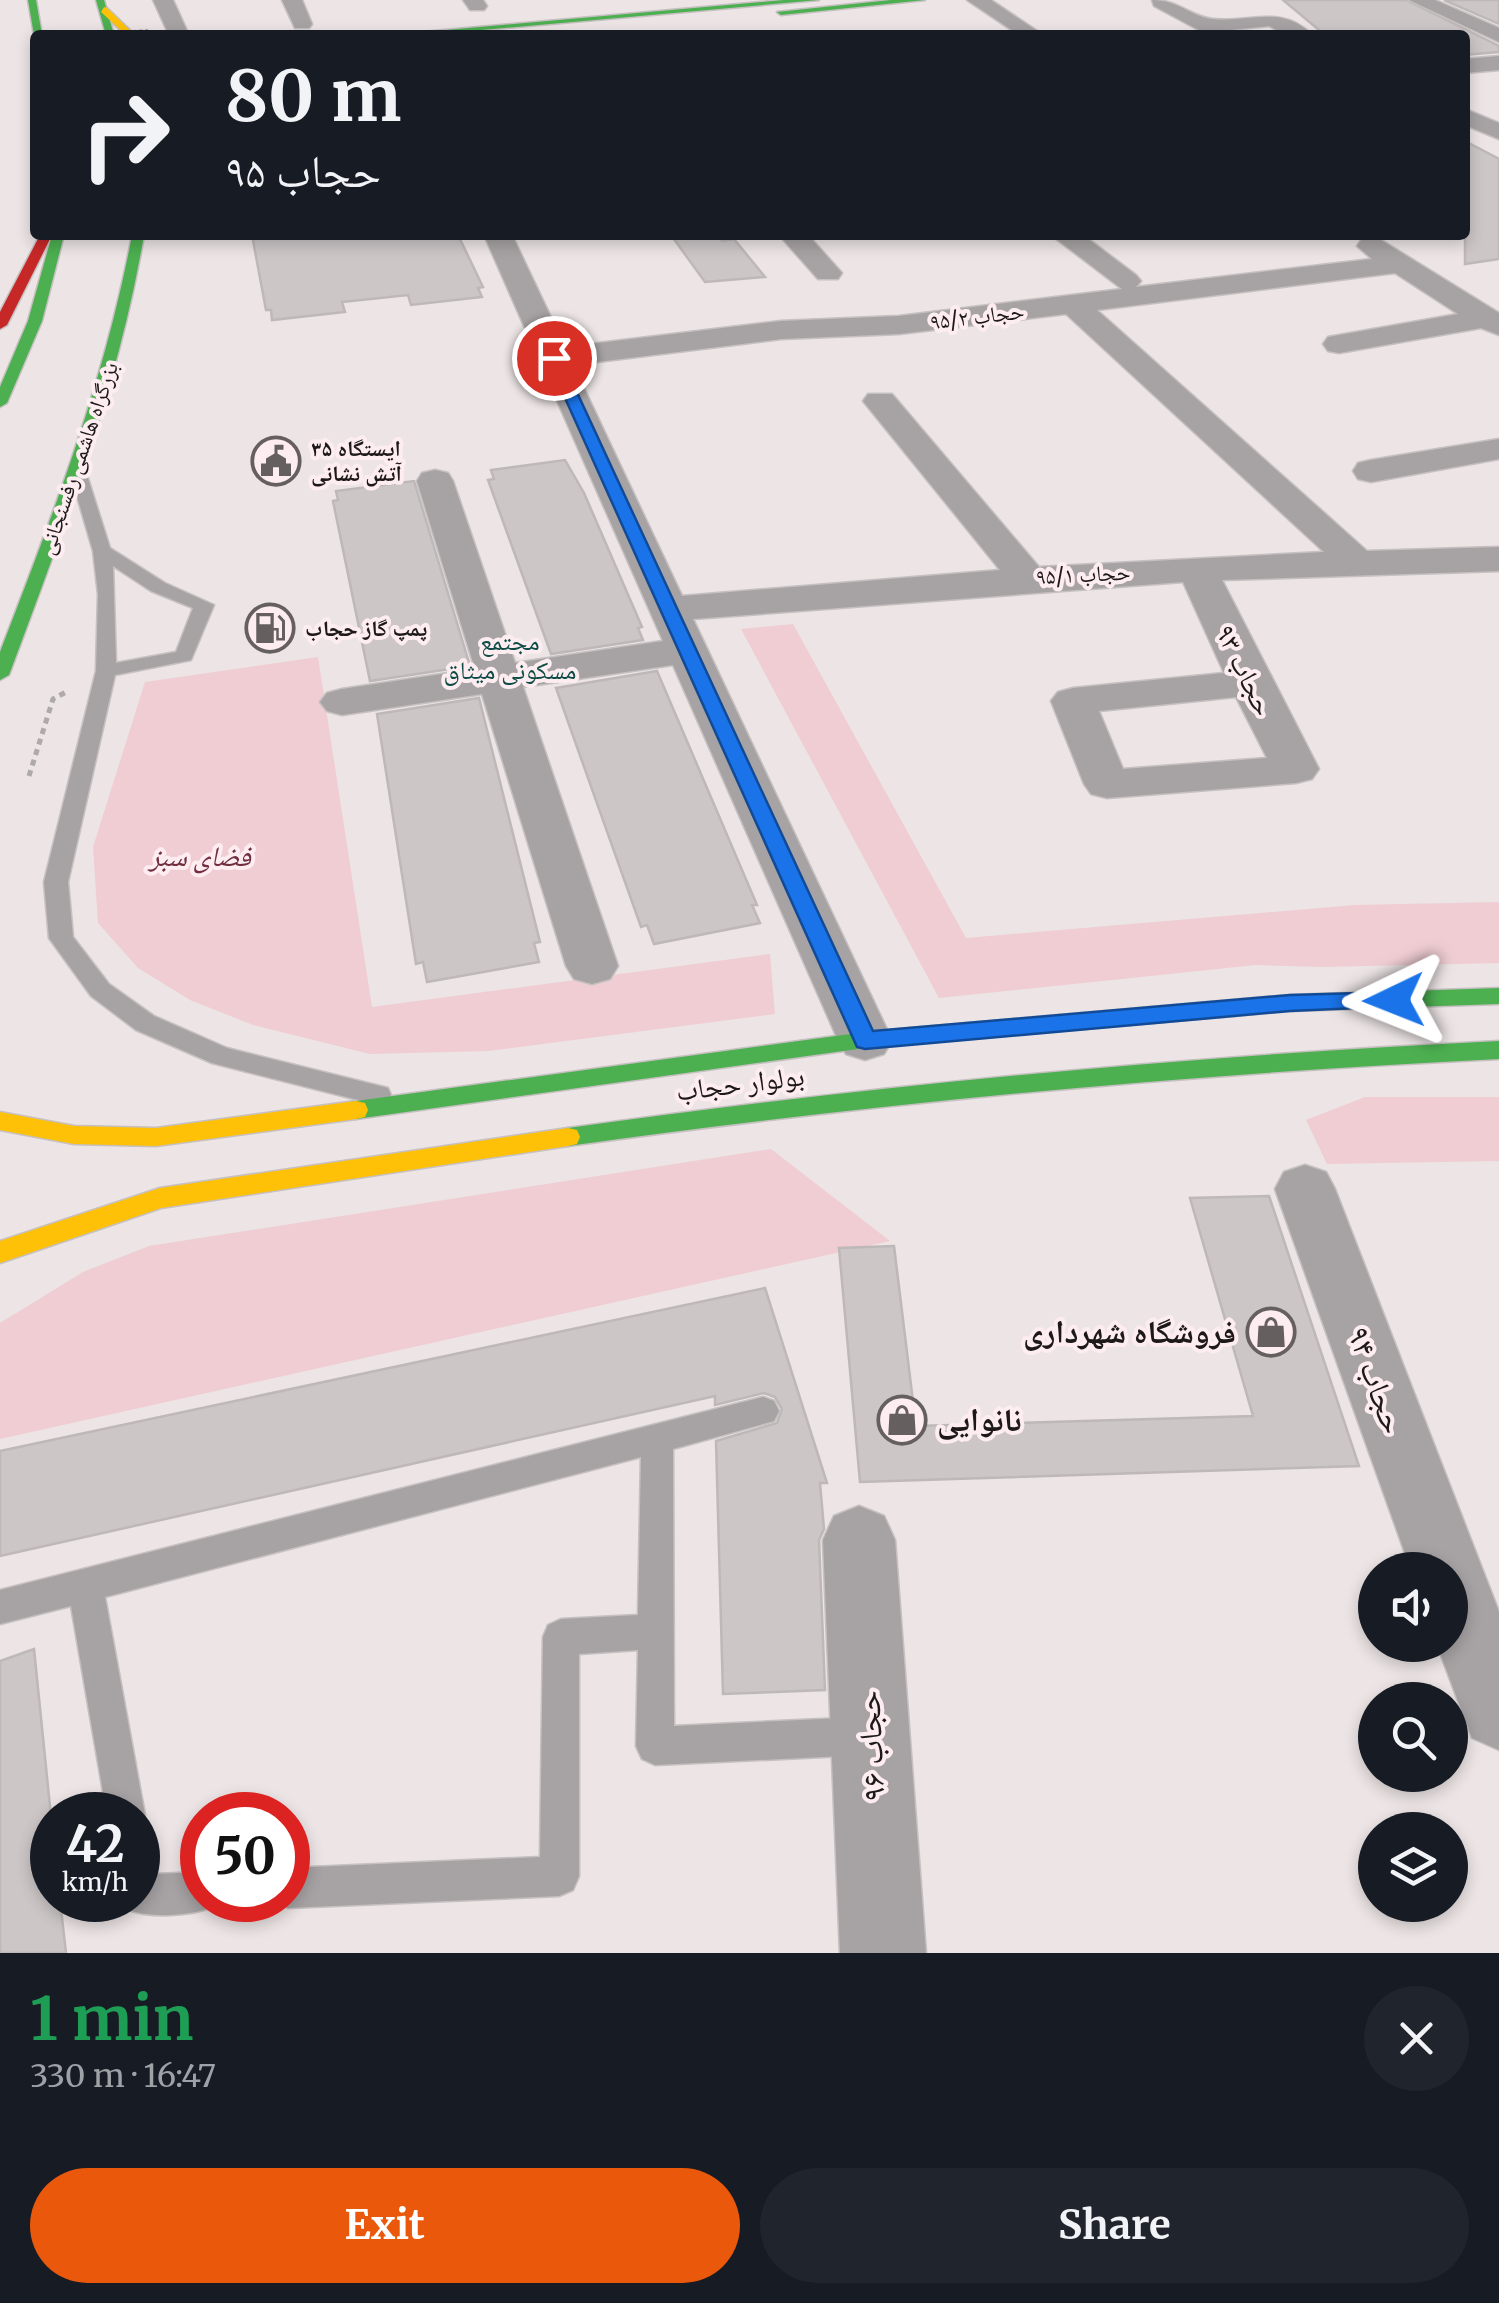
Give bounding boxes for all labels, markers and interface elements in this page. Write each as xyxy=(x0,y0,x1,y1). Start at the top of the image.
text: 80 m xyxy=(225,52,401,140)
icon: right xyxy=(60,70,190,200)
text: حجاب ۹۵ xyxy=(225,143,381,199)
street label: حجاب ۹۵/۲ xyxy=(928,296,1026,336)
pin xyxy=(512,316,597,401)
icon: arrive xyxy=(527,331,582,386)
street label: بزرگراه هاشمی رفسنجانی xyxy=(32,358,124,558)
place label: ایستگاه ۳۵ آتش نشانی xyxy=(311,434,402,487)
public building icon: ایستگاه ۳۵ آتش نشانی xyxy=(250,435,302,487)
street label: حجاب ۹۵/۱ xyxy=(1035,558,1131,590)
fuel station icon: پمپ گاز حجاب xyxy=(244,602,296,654)
place label: پمپ گاز حجاب xyxy=(305,614,427,642)
street label: حجاب ۹۳ xyxy=(1208,619,1282,721)
district label: مجتمع مسکونی میثاق xyxy=(443,625,577,686)
park label: فضای سبز xyxy=(147,838,252,874)
position arrow xyxy=(1342,948,1446,1052)
street label: بولوار حجاب xyxy=(674,1057,806,1109)
shop icon: فروشگاه شهرداری xyxy=(1245,1306,1297,1358)
place label: فروشگاه شهرداری xyxy=(1023,1312,1236,1352)
street label: حجاب ۹۴ xyxy=(1338,1321,1414,1439)
shop icon: نانوایی xyxy=(876,1394,928,1446)
place label: نانوایی xyxy=(937,1400,1022,1440)
map controls xyxy=(1358,1552,1468,1922)
button: sound xyxy=(1358,1552,1468,1662)
button: search xyxy=(1358,1682,1468,1792)
street label: حجاب ۹۶ xyxy=(848,1690,894,1802)
speed limit sign: 50 xyxy=(180,1792,310,1922)
button: layers xyxy=(1358,1812,1468,1922)
text: 42 xyxy=(65,1813,125,1876)
text: km/h xyxy=(62,1866,128,1898)
text: 1 min xyxy=(30,1981,193,2056)
button: close xyxy=(1364,1986,1469,2091)
text: 330 m · 16:47 xyxy=(30,2056,216,2096)
button: Exit xyxy=(30,2168,740,2283)
button: Share xyxy=(760,2168,1469,2283)

